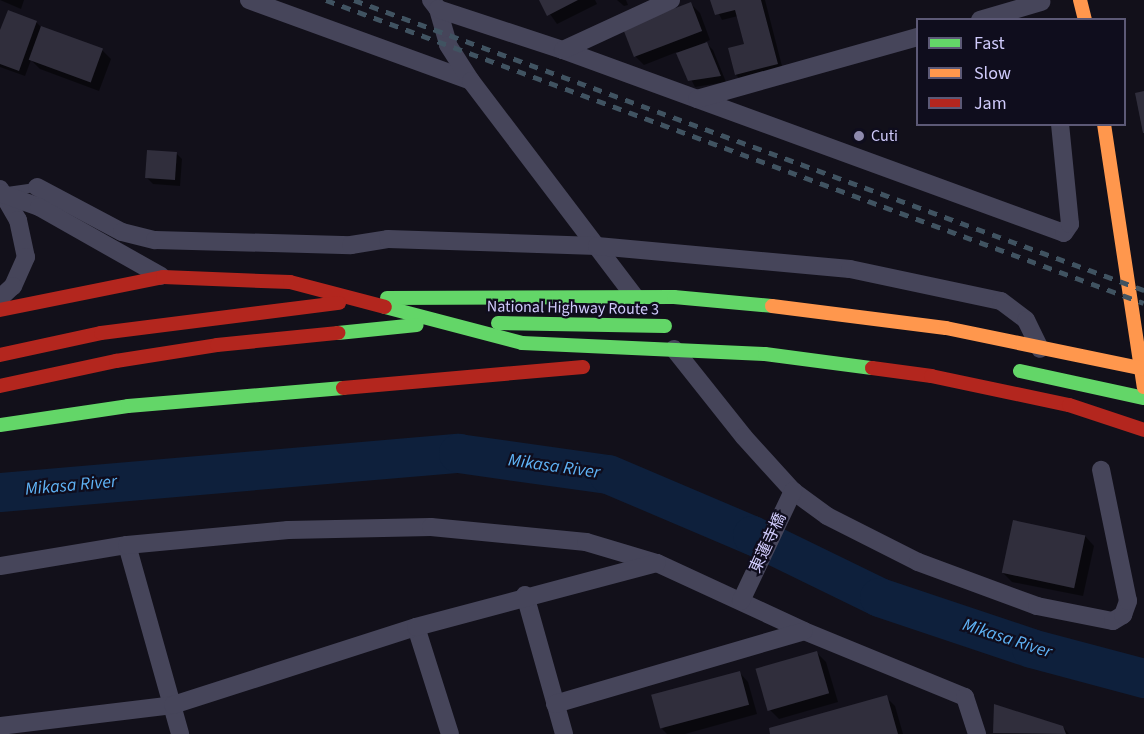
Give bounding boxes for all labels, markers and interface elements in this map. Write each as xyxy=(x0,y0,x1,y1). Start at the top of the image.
legend xyxy=(916,18,1126,126)
text: Fast xyxy=(974,31,1005,56)
text: Slow xyxy=(974,61,1011,86)
text: Jam xyxy=(974,91,1007,116)
place label: Cuti xyxy=(871,126,898,146)
marker: Cuti xyxy=(852,129,866,143)
street label: National Highway Route 3 xyxy=(487,297,659,319)
water label: Mikasa River xyxy=(507,450,601,484)
water label: Mikasa River xyxy=(24,471,118,501)
street label: 東蓮寺橋 xyxy=(746,510,790,576)
water label: Mikasa River xyxy=(960,614,1054,664)

